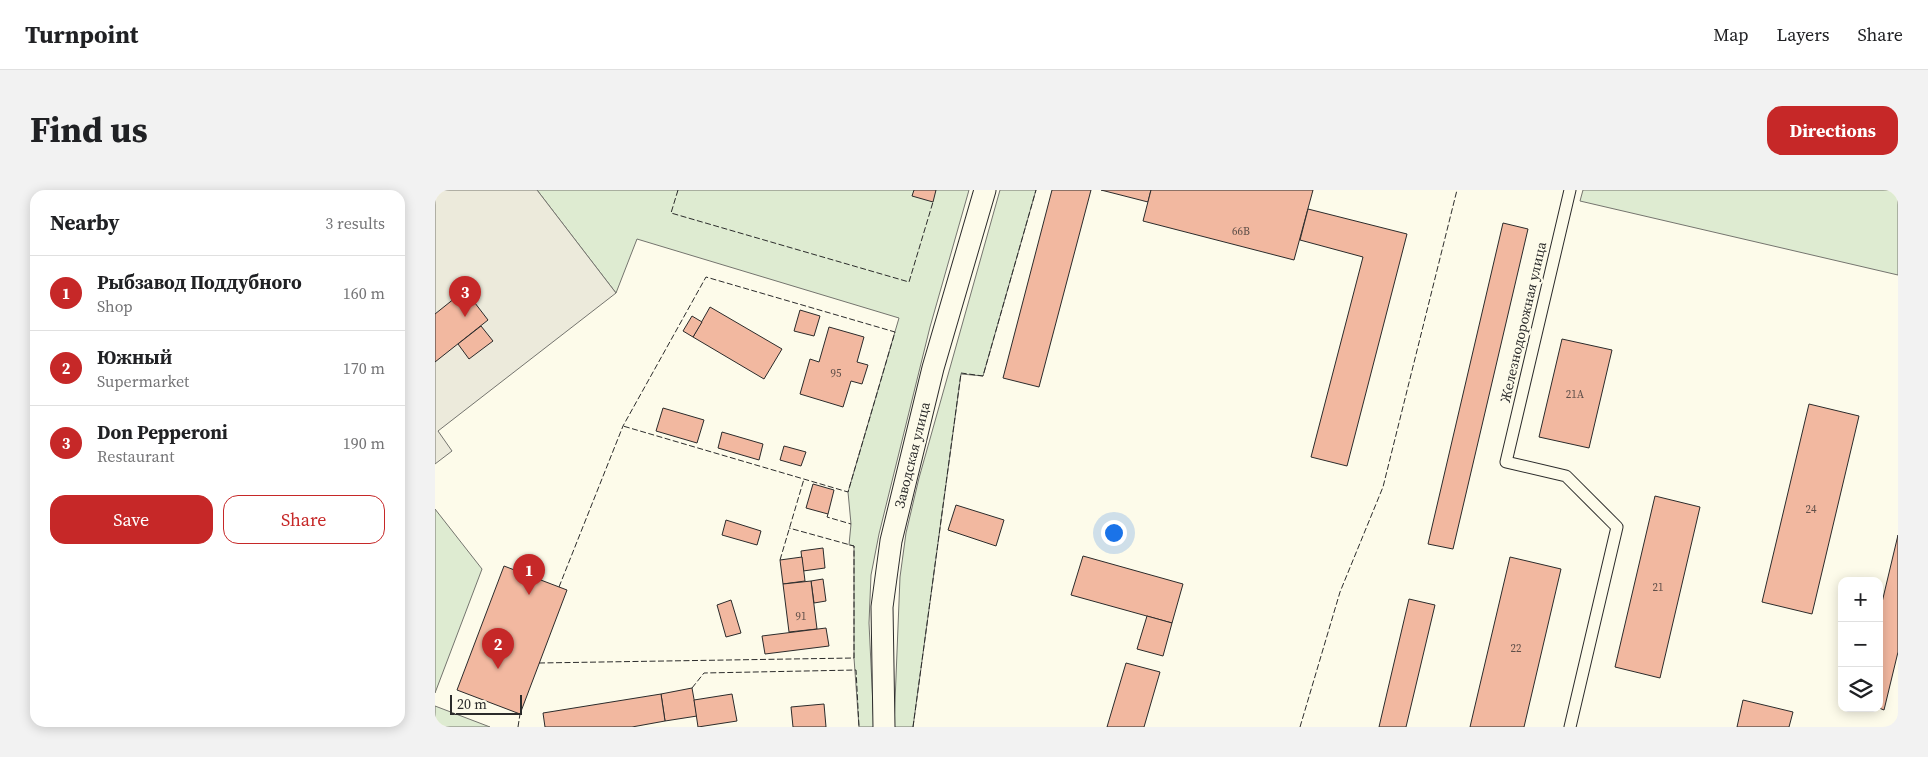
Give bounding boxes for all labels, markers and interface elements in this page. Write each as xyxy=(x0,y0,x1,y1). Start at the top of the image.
text: Turnpoint xyxy=(25,18,138,51)
text: Map xyxy=(1713,22,1748,47)
text: Layers xyxy=(1776,22,1829,47)
text: Share xyxy=(1857,22,1903,47)
text: Find us xyxy=(30,106,148,154)
button: Directions xyxy=(1767,106,1898,155)
text: Nearby xyxy=(50,208,120,237)
text: 3 results xyxy=(325,212,385,234)
house number: 66В xyxy=(1232,224,1250,239)
street label: Железнодорожная улица xyxy=(1495,239,1551,404)
text: Рыбзавод Поддубного xyxy=(97,269,302,295)
pin: 3 xyxy=(449,276,481,317)
text: 1 xyxy=(62,282,70,304)
text: 160 m xyxy=(343,282,385,304)
text: Shop xyxy=(97,295,133,317)
text: Южный xyxy=(97,344,172,370)
text: 2 xyxy=(62,357,70,379)
text: 170 m xyxy=(343,357,385,379)
house number: 95 xyxy=(831,366,842,381)
text: Supermarket xyxy=(97,370,189,392)
house number: 21А xyxy=(1566,387,1585,402)
street label: Заводская улица xyxy=(889,399,935,510)
text: Don Pepperoni xyxy=(97,419,228,445)
text: 3 xyxy=(62,432,70,454)
text: 190 m xyxy=(343,432,385,454)
text: Restaurant xyxy=(97,445,175,467)
button: Save xyxy=(50,495,213,544)
button: Share xyxy=(223,495,385,544)
house number: 24 xyxy=(1806,502,1817,517)
your location xyxy=(1101,520,1127,546)
pin: 1 xyxy=(513,554,545,595)
map controls xyxy=(1838,577,1883,712)
button: + xyxy=(1838,577,1883,622)
house number: 21 xyxy=(1653,580,1664,595)
house number: 91 xyxy=(796,609,807,624)
button: − xyxy=(1838,622,1883,667)
pin: 2 xyxy=(482,628,514,669)
house number: 22 xyxy=(1511,641,1522,656)
button: layers xyxy=(1838,667,1883,712)
scale bar xyxy=(450,692,523,715)
text: 20 m xyxy=(457,694,487,714)

